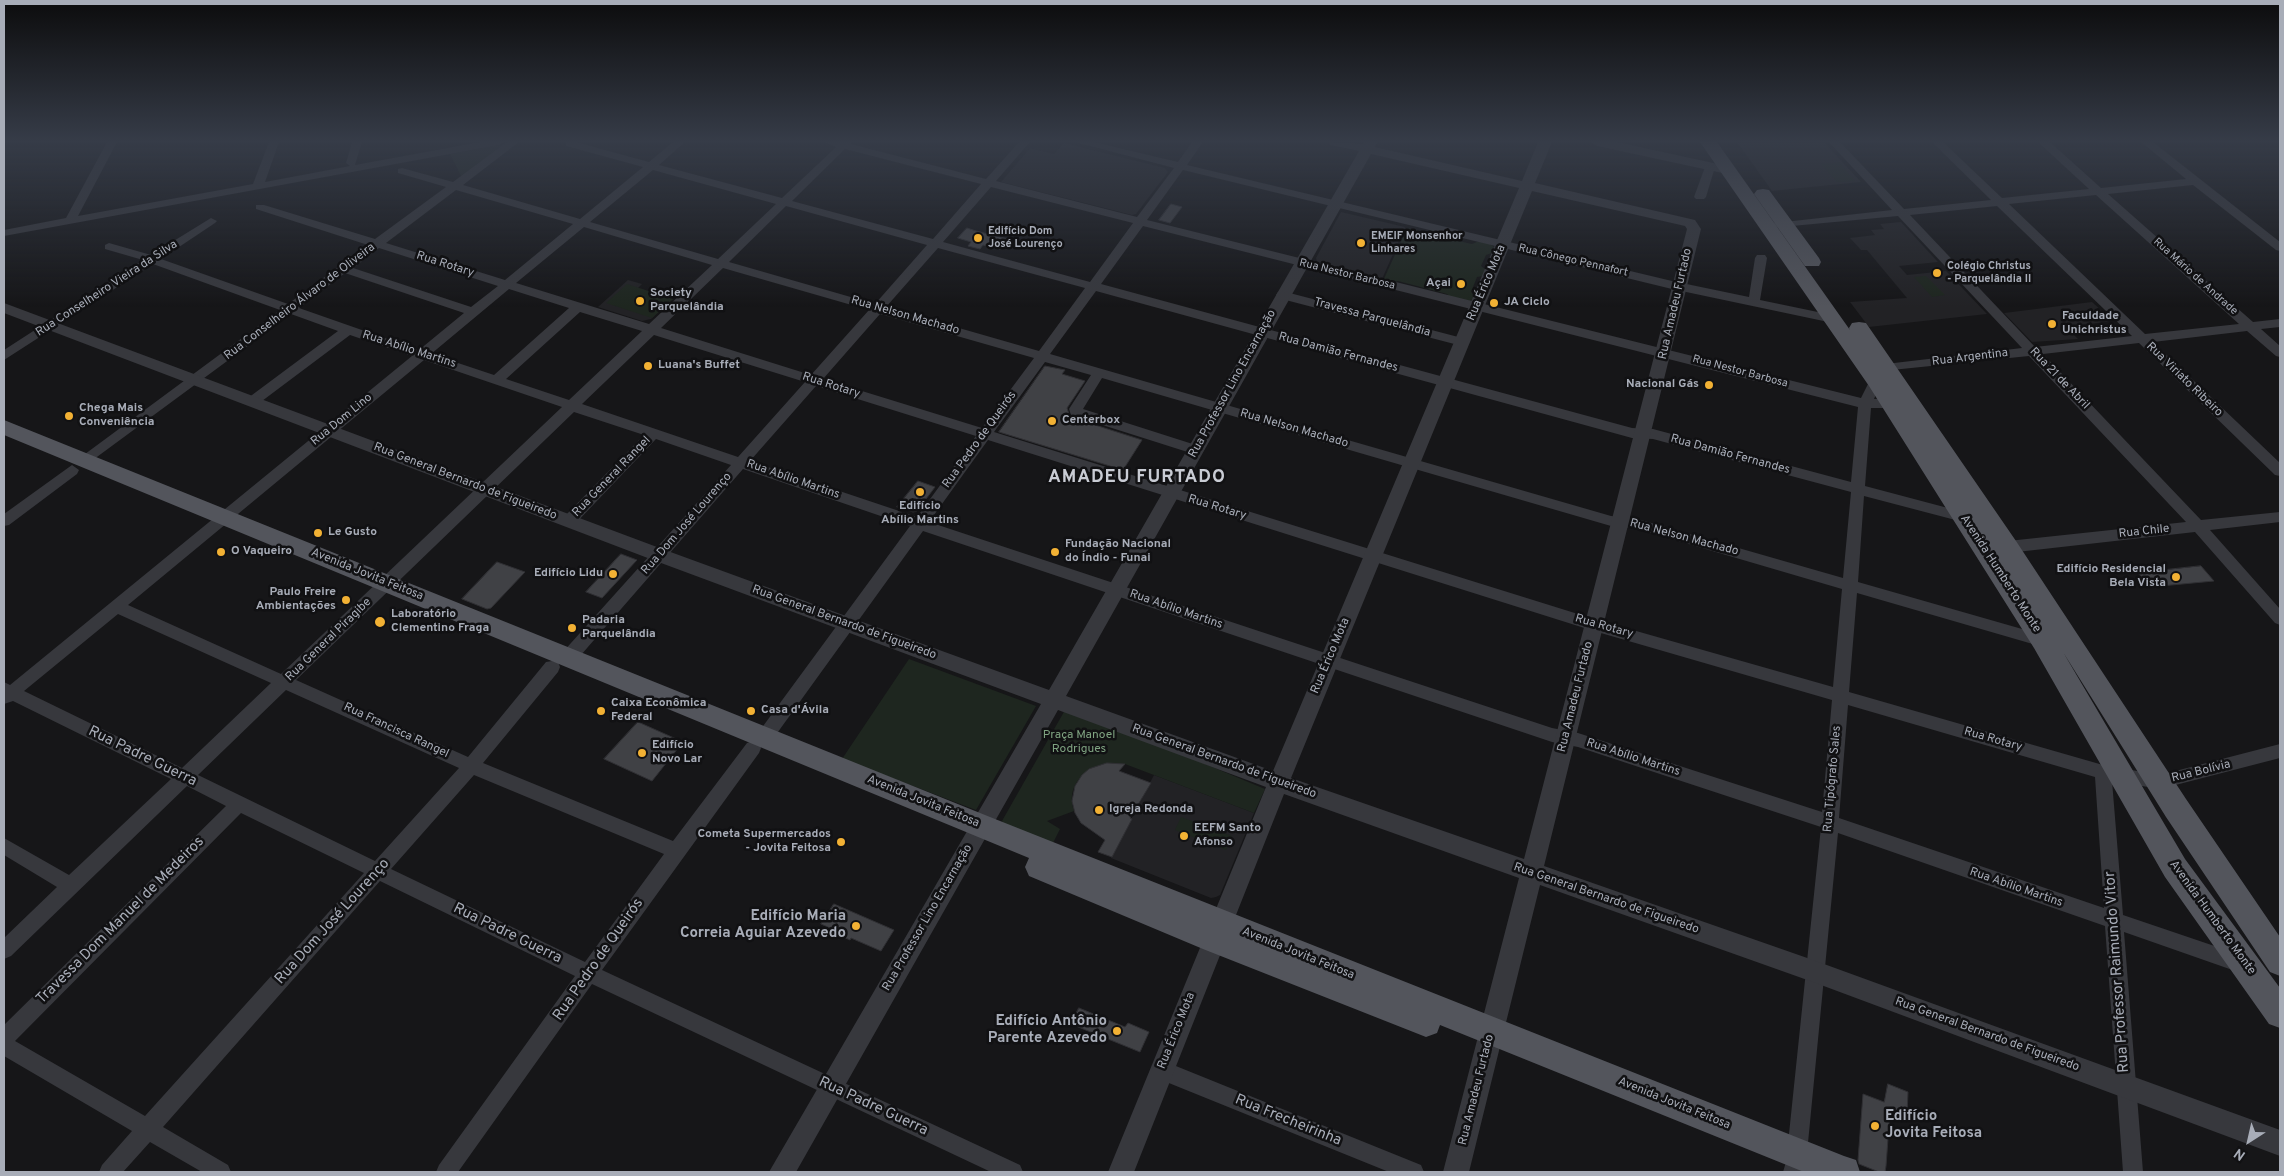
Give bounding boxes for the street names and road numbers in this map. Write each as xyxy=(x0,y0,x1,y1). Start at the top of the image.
street label: Rua Mário de Andrade xyxy=(2150,236,2240,318)
street label: Rua Conselheiro Vieira da Silva xyxy=(34,238,180,340)
street label: Rua Conselheiro Álvaro de Oliveira xyxy=(222,241,378,363)
street label: Rua Cônego Pennafort xyxy=(1517,242,1629,280)
street label: Rua Érico Mota xyxy=(1465,243,1509,323)
street label: Rua Amadeu Furtado xyxy=(1656,247,1696,361)
street label: Rua Rotary xyxy=(414,249,476,281)
street label: Rua Nestor Barbosa xyxy=(1298,257,1396,293)
street label: Rua Nelson Machado xyxy=(849,294,961,338)
street label: Travessa Parquelândia xyxy=(1312,296,1432,340)
street label: Rua Professor Lino Encarnação xyxy=(1186,307,1280,461)
street label: Rua Abílio Martins xyxy=(360,328,458,372)
street label: Rua Damião Fernandes xyxy=(1277,330,1399,376)
street label: Rua Viriato Ribeiro xyxy=(2143,340,2225,420)
street label: Rua 21 de Abril xyxy=(2026,345,2092,413)
street label: Rua Argentina xyxy=(1931,346,2009,370)
street label: Rua Nestor Barbosa xyxy=(1691,353,1789,391)
street label: Rua Rotary xyxy=(800,370,862,402)
street label: Rua Pedro de Queirós xyxy=(940,389,1020,491)
street label: Rua Dom Lino xyxy=(308,391,376,449)
street label: Rua Nelson Machado xyxy=(1238,407,1350,451)
street label: Rua Damião Fernandes xyxy=(1669,432,1791,478)
street label: Rua General Rangel xyxy=(570,434,654,520)
street label: Rua General Bernardo de Figueiredo xyxy=(371,440,559,524)
street label: Rua Abílio Martins xyxy=(744,457,842,503)
street label: Rua Dom José Lourenço xyxy=(639,470,735,578)
street label: Rua Rotary xyxy=(1186,492,1248,524)
street label: Avenida Humberto Monte xyxy=(1957,512,2043,636)
street label: Rua Nelson Machado xyxy=(1628,517,1740,559)
street label: Rua Chile xyxy=(2118,522,2170,542)
street label: Avenida Jovita Feitosa xyxy=(309,546,425,604)
street label: Rua General Bernardo de Figueiredo xyxy=(750,583,938,663)
street label: Rua Abílio Martins xyxy=(1127,587,1225,633)
street label: Rua General Piragibe xyxy=(283,595,375,685)
street label: Rua Rotary xyxy=(1573,612,1635,642)
street label: Rua Érico Mota xyxy=(1309,616,1353,696)
street label: Rua Amadeu Furtado xyxy=(1555,640,1597,754)
street label: Rua Francisca Rangel xyxy=(341,700,451,762)
street label: Rua General Bernardo de Figueiredo xyxy=(1130,722,1318,802)
street label: Rua Padre Guerra xyxy=(85,723,199,791)
street label: Rua Tipógrafo Sales xyxy=(1821,725,1845,833)
street label: Rua Rotary xyxy=(1962,725,2024,755)
street label: Rua Abílio Martins xyxy=(1584,736,1682,780)
street label: Rua Bolívia xyxy=(2170,758,2232,786)
street label: Avenida Jovita Feitosa xyxy=(865,773,981,831)
street label: Travessa Dom Manuel de Medeiros xyxy=(33,833,209,1009)
street label: Rua Professor Lino Encarnação xyxy=(880,842,976,994)
street label: Rua Dom José Lourenço xyxy=(272,855,394,989)
street label: Avenida Humberto Monte xyxy=(2166,858,2258,978)
street label: Rua General Bernardo de Figueiredo xyxy=(1511,860,1701,938)
street label: Rua Abílio Martins xyxy=(1967,865,2065,911)
street label: Rua Professor Raimundo Vitor xyxy=(2102,871,2134,1073)
street label: Rua Pedro de Queirós xyxy=(550,895,648,1025)
street label: Rua Padre Guerra xyxy=(450,900,564,968)
street label: Avenida Jovita Feitosa xyxy=(1240,925,1356,983)
street label: Rua Érico Mota xyxy=(1155,991,1199,1071)
street label: Rua General Bernardo de Figueiredo xyxy=(1893,995,2081,1075)
street label: Rua Amadeu Furtado xyxy=(1456,1033,1498,1147)
street label: Rua Padre Guerra xyxy=(815,1074,931,1140)
street label: Avenida Jovita Feitosa xyxy=(1616,1075,1732,1133)
street label: Rua Frecheirinha xyxy=(1232,1091,1344,1151)

